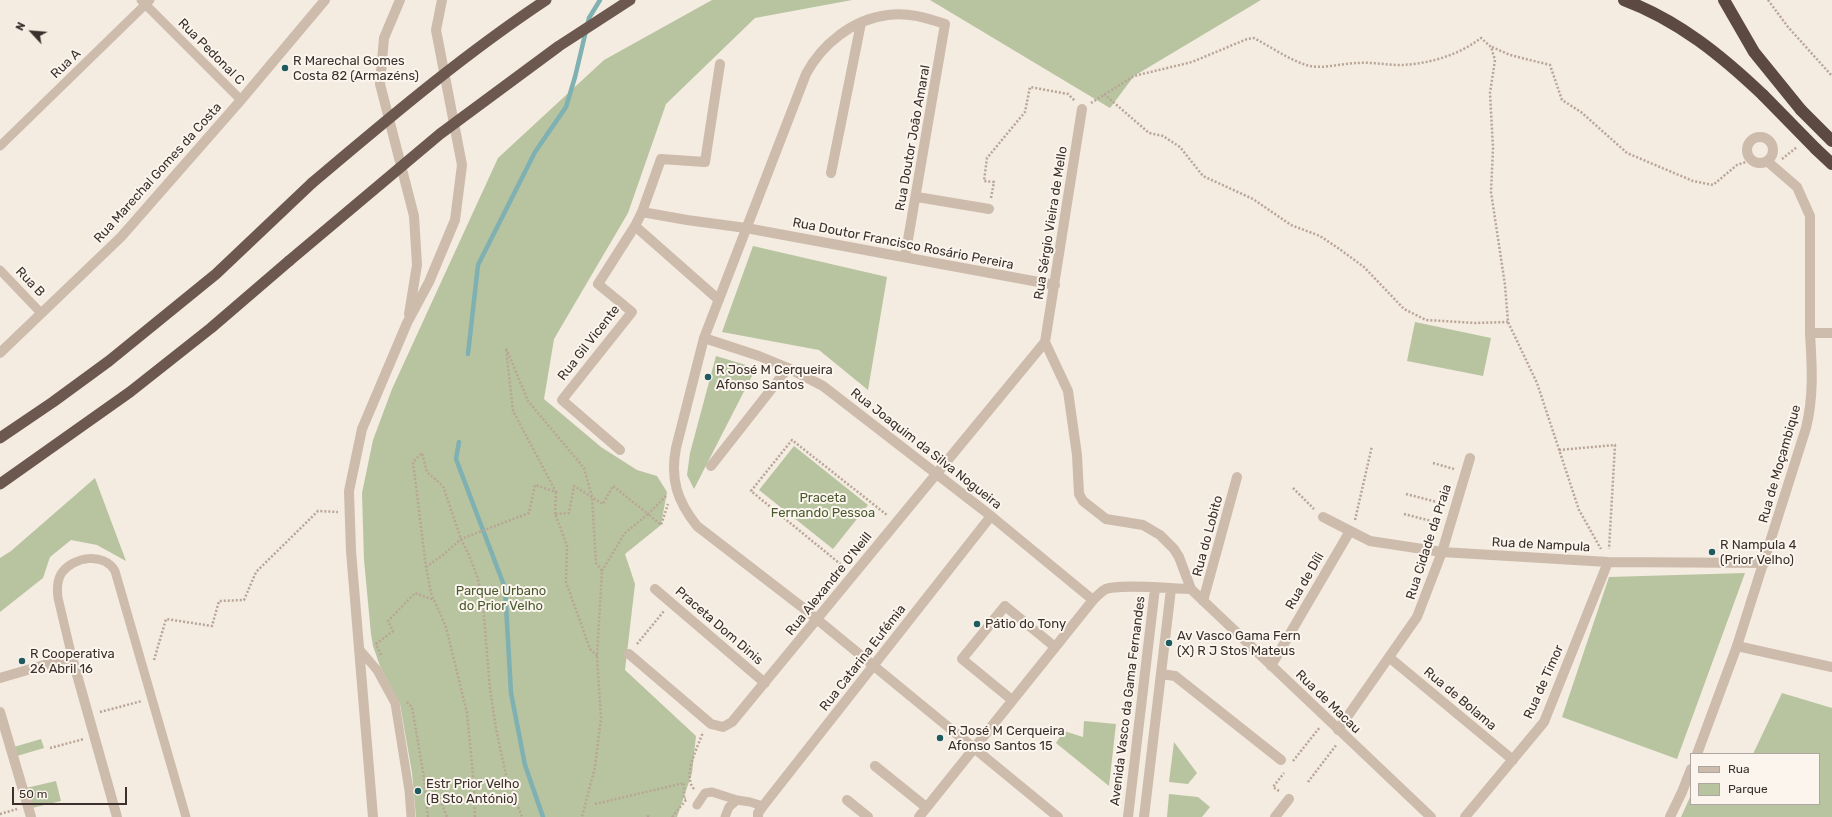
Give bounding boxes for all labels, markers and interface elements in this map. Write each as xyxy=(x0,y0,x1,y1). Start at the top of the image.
north arrow xyxy=(12,12,52,52)
street label: Rua Pedonal C xyxy=(175,16,247,88)
text: N xyxy=(13,20,28,33)
street label: Rua A xyxy=(48,46,84,82)
place label: R Marechal Gomes Costa 82 (Armazéns) xyxy=(293,53,419,84)
marker: R Marechal Gomes Costa 82 (Armazéns) xyxy=(280,63,290,73)
street label: Rua Doutor João Amaral xyxy=(892,64,934,212)
street label: Rua Marechal Gomes da Costa xyxy=(91,100,225,246)
street label: Rua Sérgio Vieira de Mello xyxy=(1031,145,1071,301)
street label: Rua Doutor Francisco Rosário Pereira xyxy=(791,215,1015,273)
street label: Rua B xyxy=(12,264,48,300)
street label: Rua Gil Vicente xyxy=(555,302,623,384)
place label: R José M Cerqueira Afonso Santos xyxy=(716,362,833,393)
marker: R José M Cerqueira Afonso Santos xyxy=(703,372,713,382)
street label: Rua Joaquim da Silva Nogueira xyxy=(847,385,1005,513)
street label: Rua de Moçambique xyxy=(1756,403,1804,525)
street label: Rua Cidade da Praia xyxy=(1403,482,1455,602)
park label: Praceta Fernando Pessoa xyxy=(771,490,875,521)
street label: Rua do Lobito xyxy=(1190,494,1226,578)
street label: Rua Alexandre O'Neill xyxy=(783,529,875,639)
street label: Rua de Nampula xyxy=(1491,535,1591,555)
place label: R Nampula 4 (Prior Velho) xyxy=(1720,537,1797,568)
marker: R Nampula 4 (Prior Velho) xyxy=(1707,547,1717,557)
street label: Rua de Díli xyxy=(1282,550,1328,612)
park label: Parque Urbano do Prior Velho xyxy=(456,583,546,614)
street label: Praceta Dom Dinis xyxy=(672,584,766,668)
street label: Avenida Vasco da Gama Fernandes xyxy=(1107,595,1149,807)
street label: Rua Catarina Eufémia xyxy=(817,602,909,714)
place label: Pátio do Tony xyxy=(985,616,1066,632)
marker: Pátio do Tony xyxy=(972,619,982,629)
place label: Av Vasco Gama Fern (X) R J Stos Mateus xyxy=(1177,628,1301,659)
marker: Av Vasco Gama Fern (X) R J Stos Mateus xyxy=(1164,638,1174,648)
street label: Rua de Timor xyxy=(1521,643,1567,721)
place label: R Cooperativa 26 Abril 16 xyxy=(30,646,115,677)
marker: R Cooperativa 26 Abril 16 xyxy=(17,656,27,666)
street label: Rua de Bolama xyxy=(1420,664,1500,734)
street label: Rua de Macau xyxy=(1292,667,1364,737)
place label: R José M Cerqueira Afonso Santos 15 xyxy=(948,723,1065,754)
marker: R José M Cerqueira Afonso Santos 15 xyxy=(935,733,945,743)
legend xyxy=(1690,753,1820,805)
text: Rua xyxy=(1728,762,1750,776)
place label: Estr Prior Velho (B Sto António) xyxy=(426,776,519,807)
scale bar xyxy=(14,779,129,805)
text: Parque xyxy=(1728,782,1768,796)
marker: Estr Prior Velho (B Sto António) xyxy=(413,786,423,796)
text: 50 m xyxy=(19,787,47,801)

